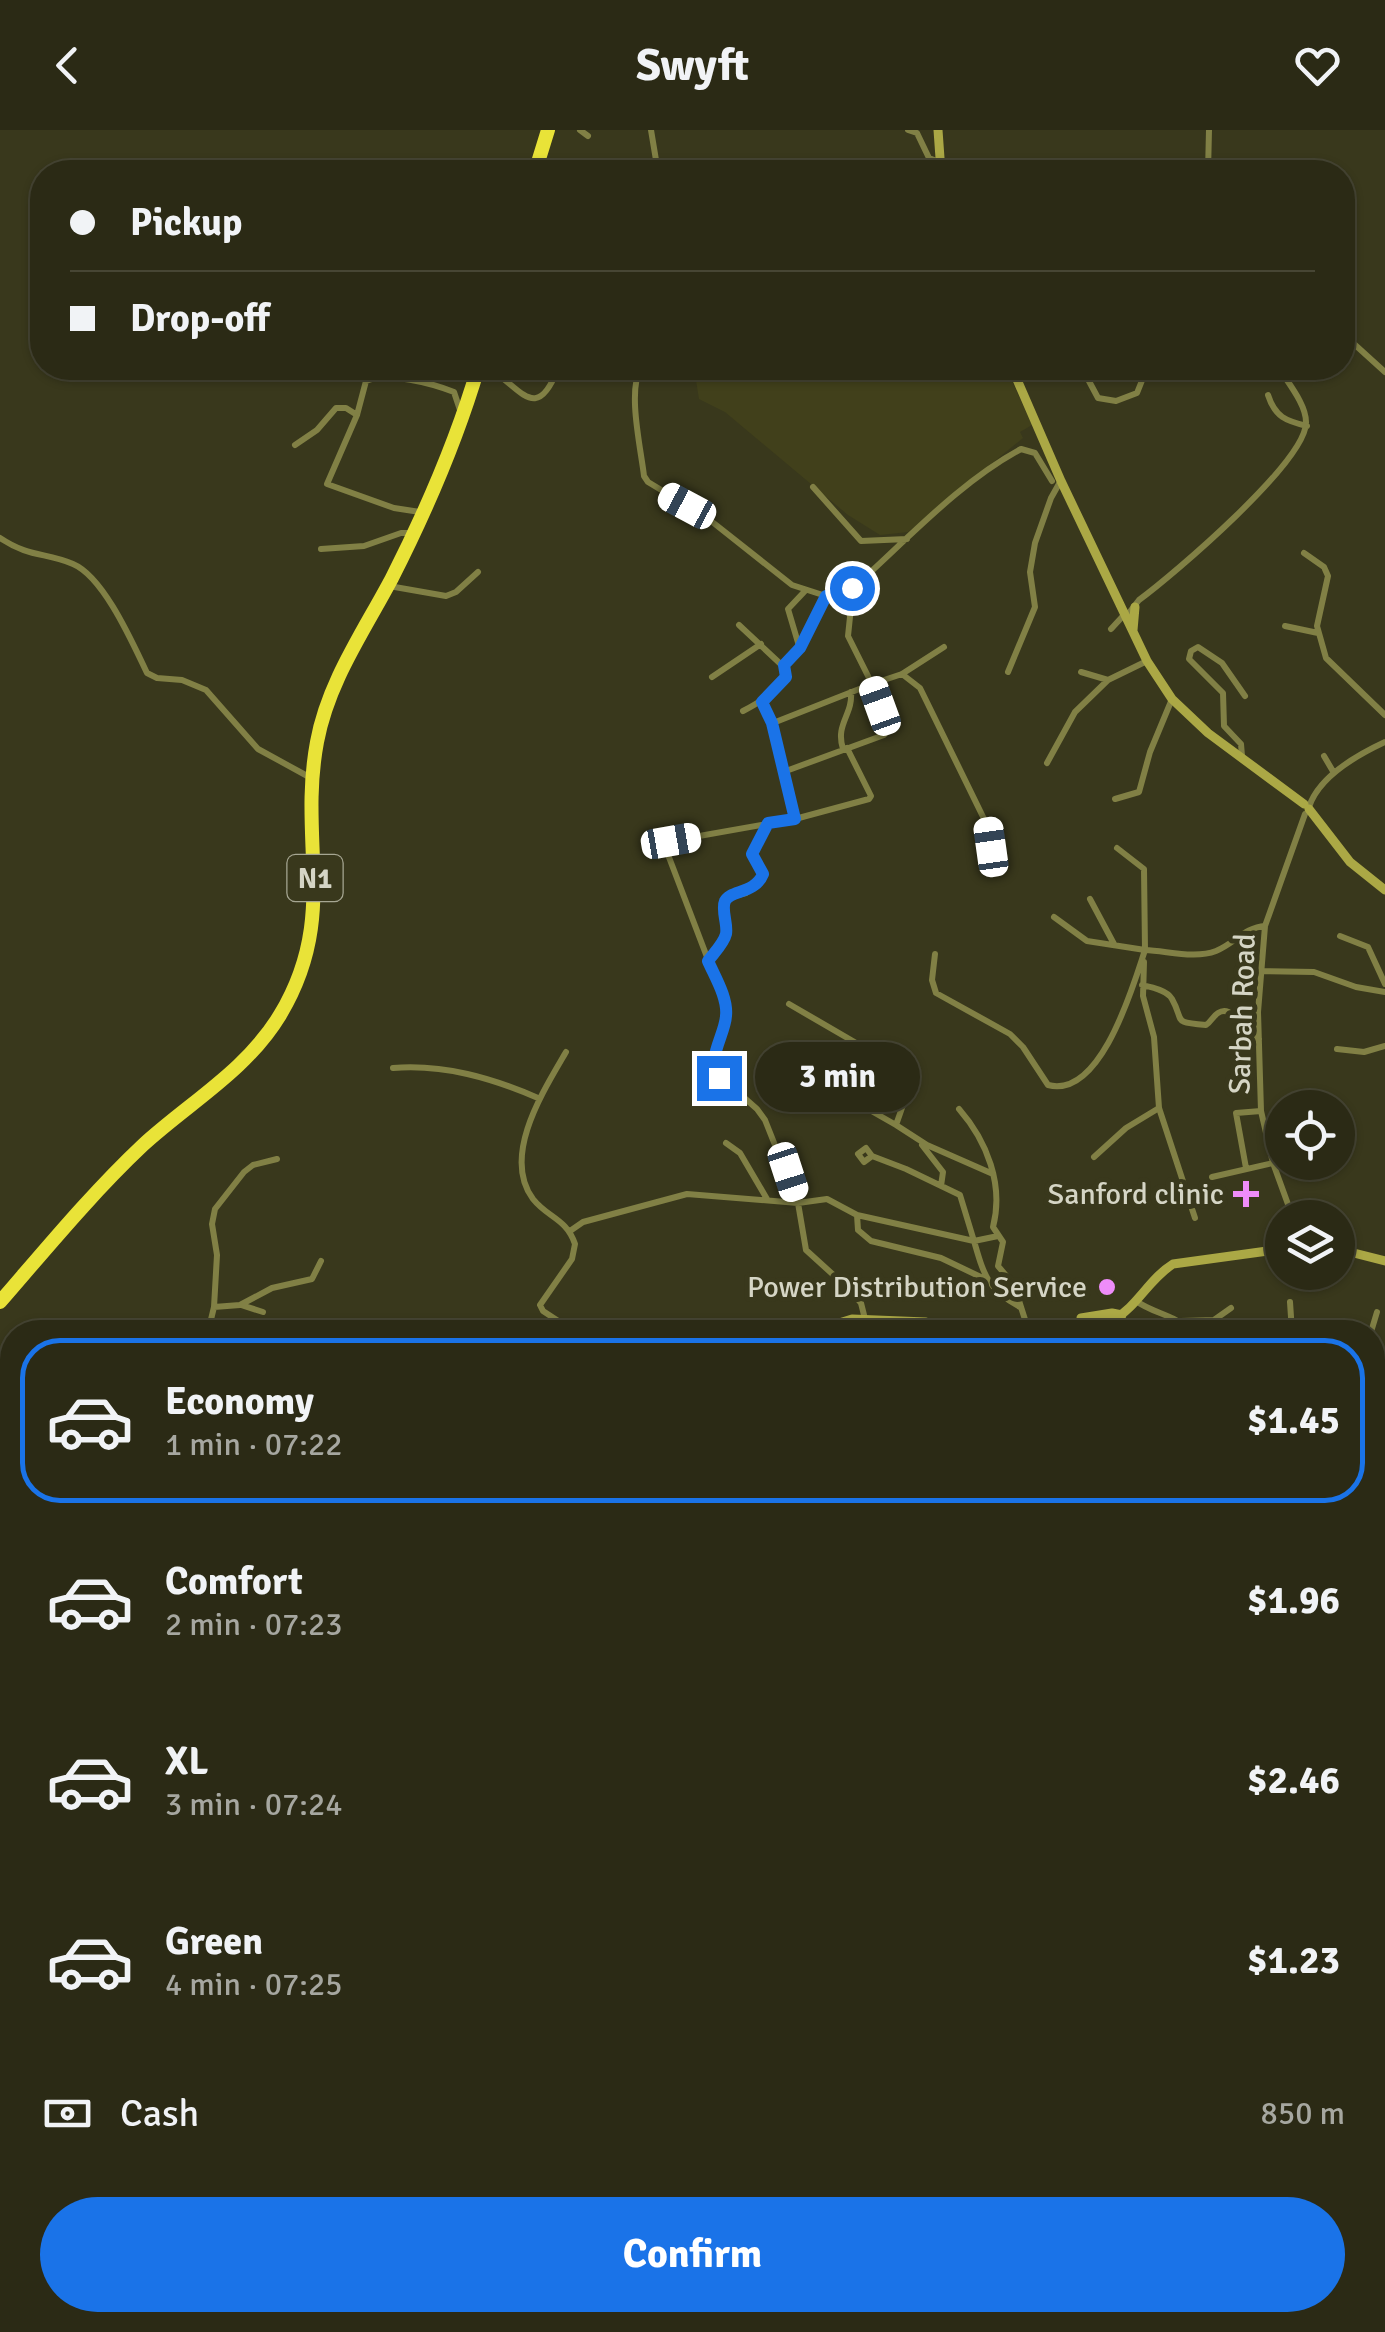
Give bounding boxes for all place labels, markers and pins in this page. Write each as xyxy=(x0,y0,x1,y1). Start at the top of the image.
place label: Sanford clinic xyxy=(1048,1176,1224,1213)
marker: Sanford clinic xyxy=(1233,1181,1259,1207)
place label: Power Distribution Service xyxy=(747,1269,1087,1306)
marker: Power Distribution Service xyxy=(1096,1276,1118,1298)

